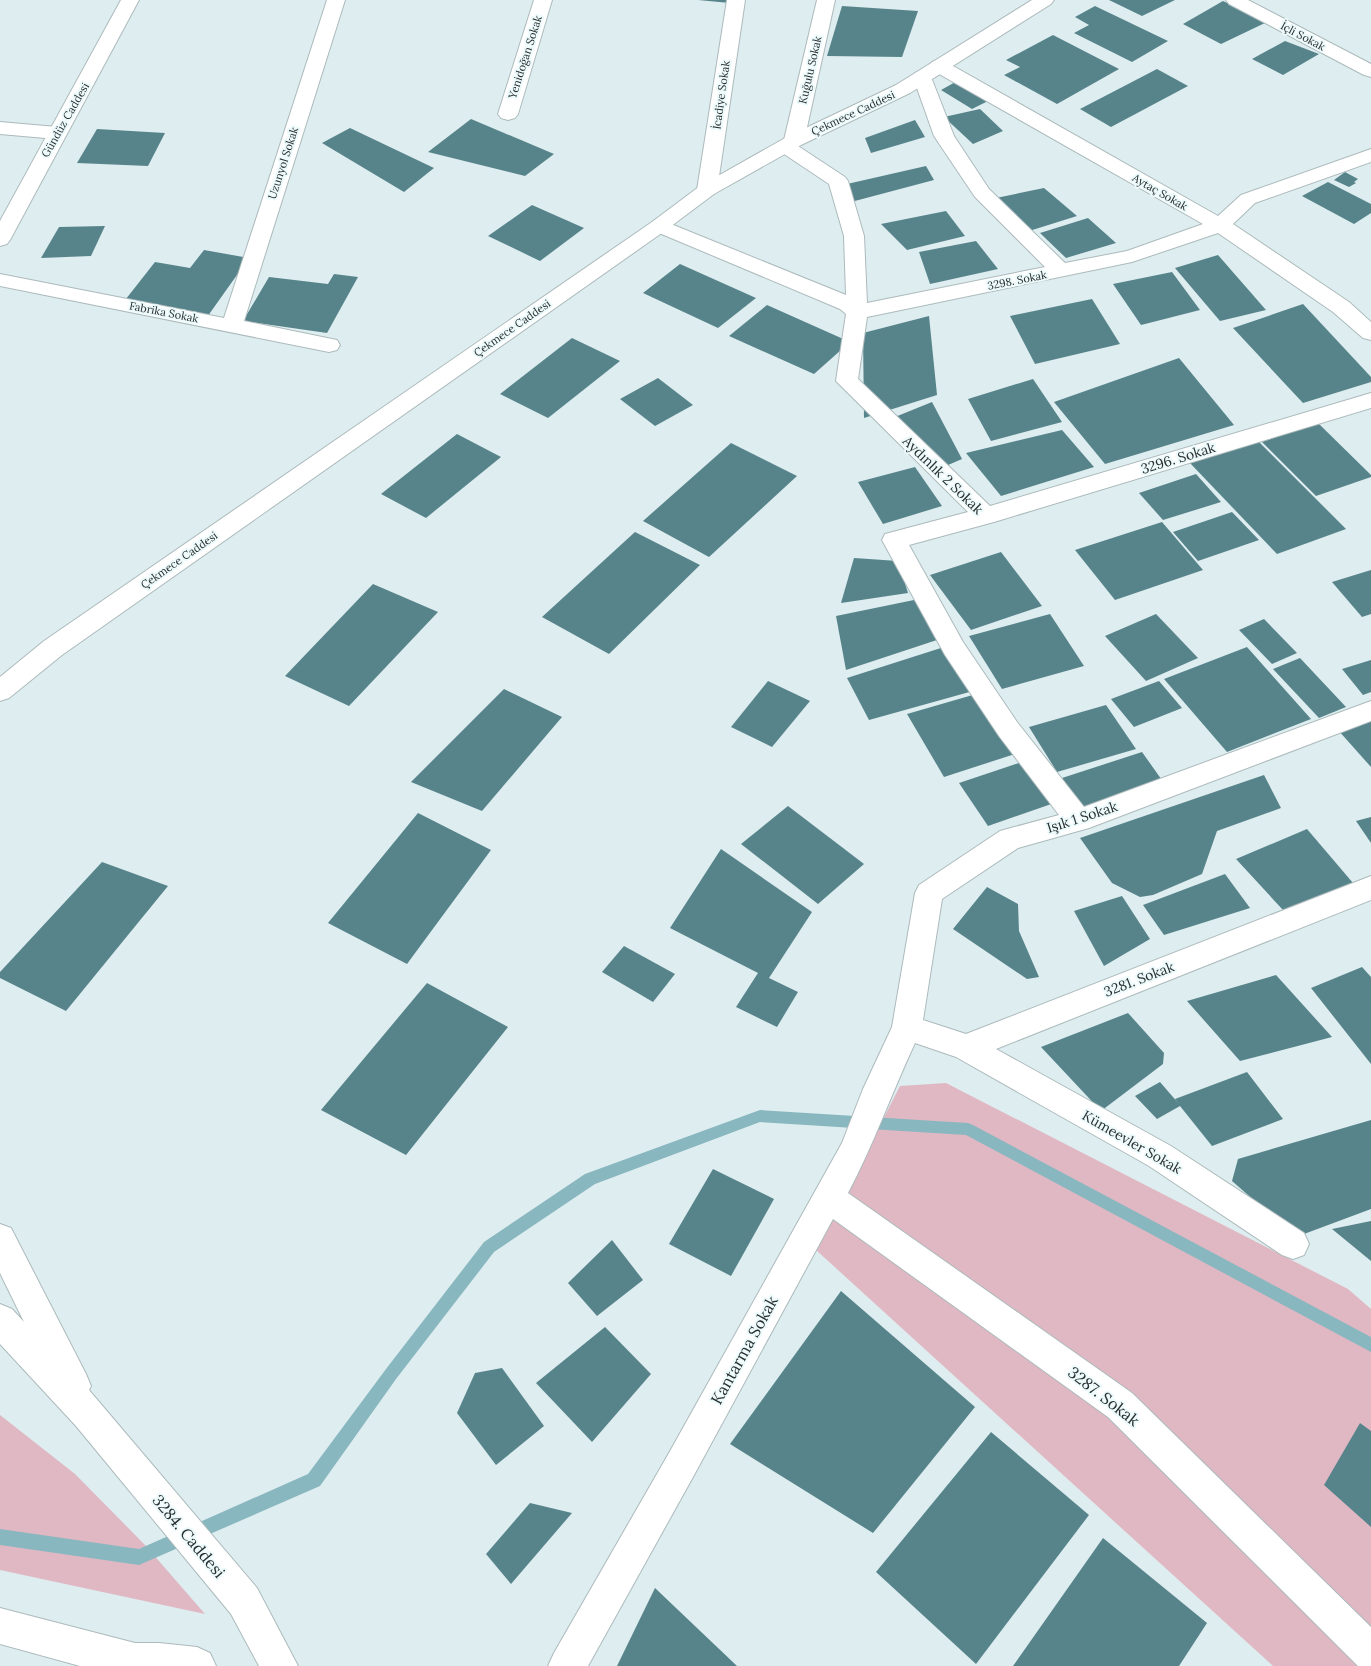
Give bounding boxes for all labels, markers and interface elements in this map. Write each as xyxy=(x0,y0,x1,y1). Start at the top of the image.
street label: Yenidoğan Sokak xyxy=(505,14,545,101)
street label: İçli Sokak xyxy=(1278,18,1328,54)
street label: Kuğulu Sokak xyxy=(795,35,825,105)
street label: İcadiye Sokak xyxy=(708,59,733,130)
street label: Gündüz Caddesi xyxy=(38,80,92,160)
street label: Çekmece Caddesi xyxy=(809,88,897,138)
street label: Uzunyol Sokak xyxy=(265,125,301,201)
street label: Aytaç Sokak xyxy=(1129,170,1190,213)
street label: 3298. Sokak xyxy=(986,267,1048,293)
street label: Çekmece Caddesi xyxy=(471,296,553,360)
street label: Fabrika Sokak xyxy=(128,298,200,326)
street label: Aydınlık 2 Sokak xyxy=(898,431,987,518)
street label: 3296. Sokak xyxy=(1139,438,1218,478)
street label: Çekmece Caddesi xyxy=(138,528,220,592)
street label: Işık 1 Sokak xyxy=(1044,797,1120,837)
street label: 3281. Sokak xyxy=(1101,957,1177,1001)
street label: Kümeevler Sokak xyxy=(1079,1106,1185,1178)
street label: Kantarma Sokak xyxy=(706,1292,782,1408)
street label: 3287. Sokak xyxy=(1064,1362,1144,1430)
street label: 3284. Caddesi xyxy=(148,1490,230,1582)

